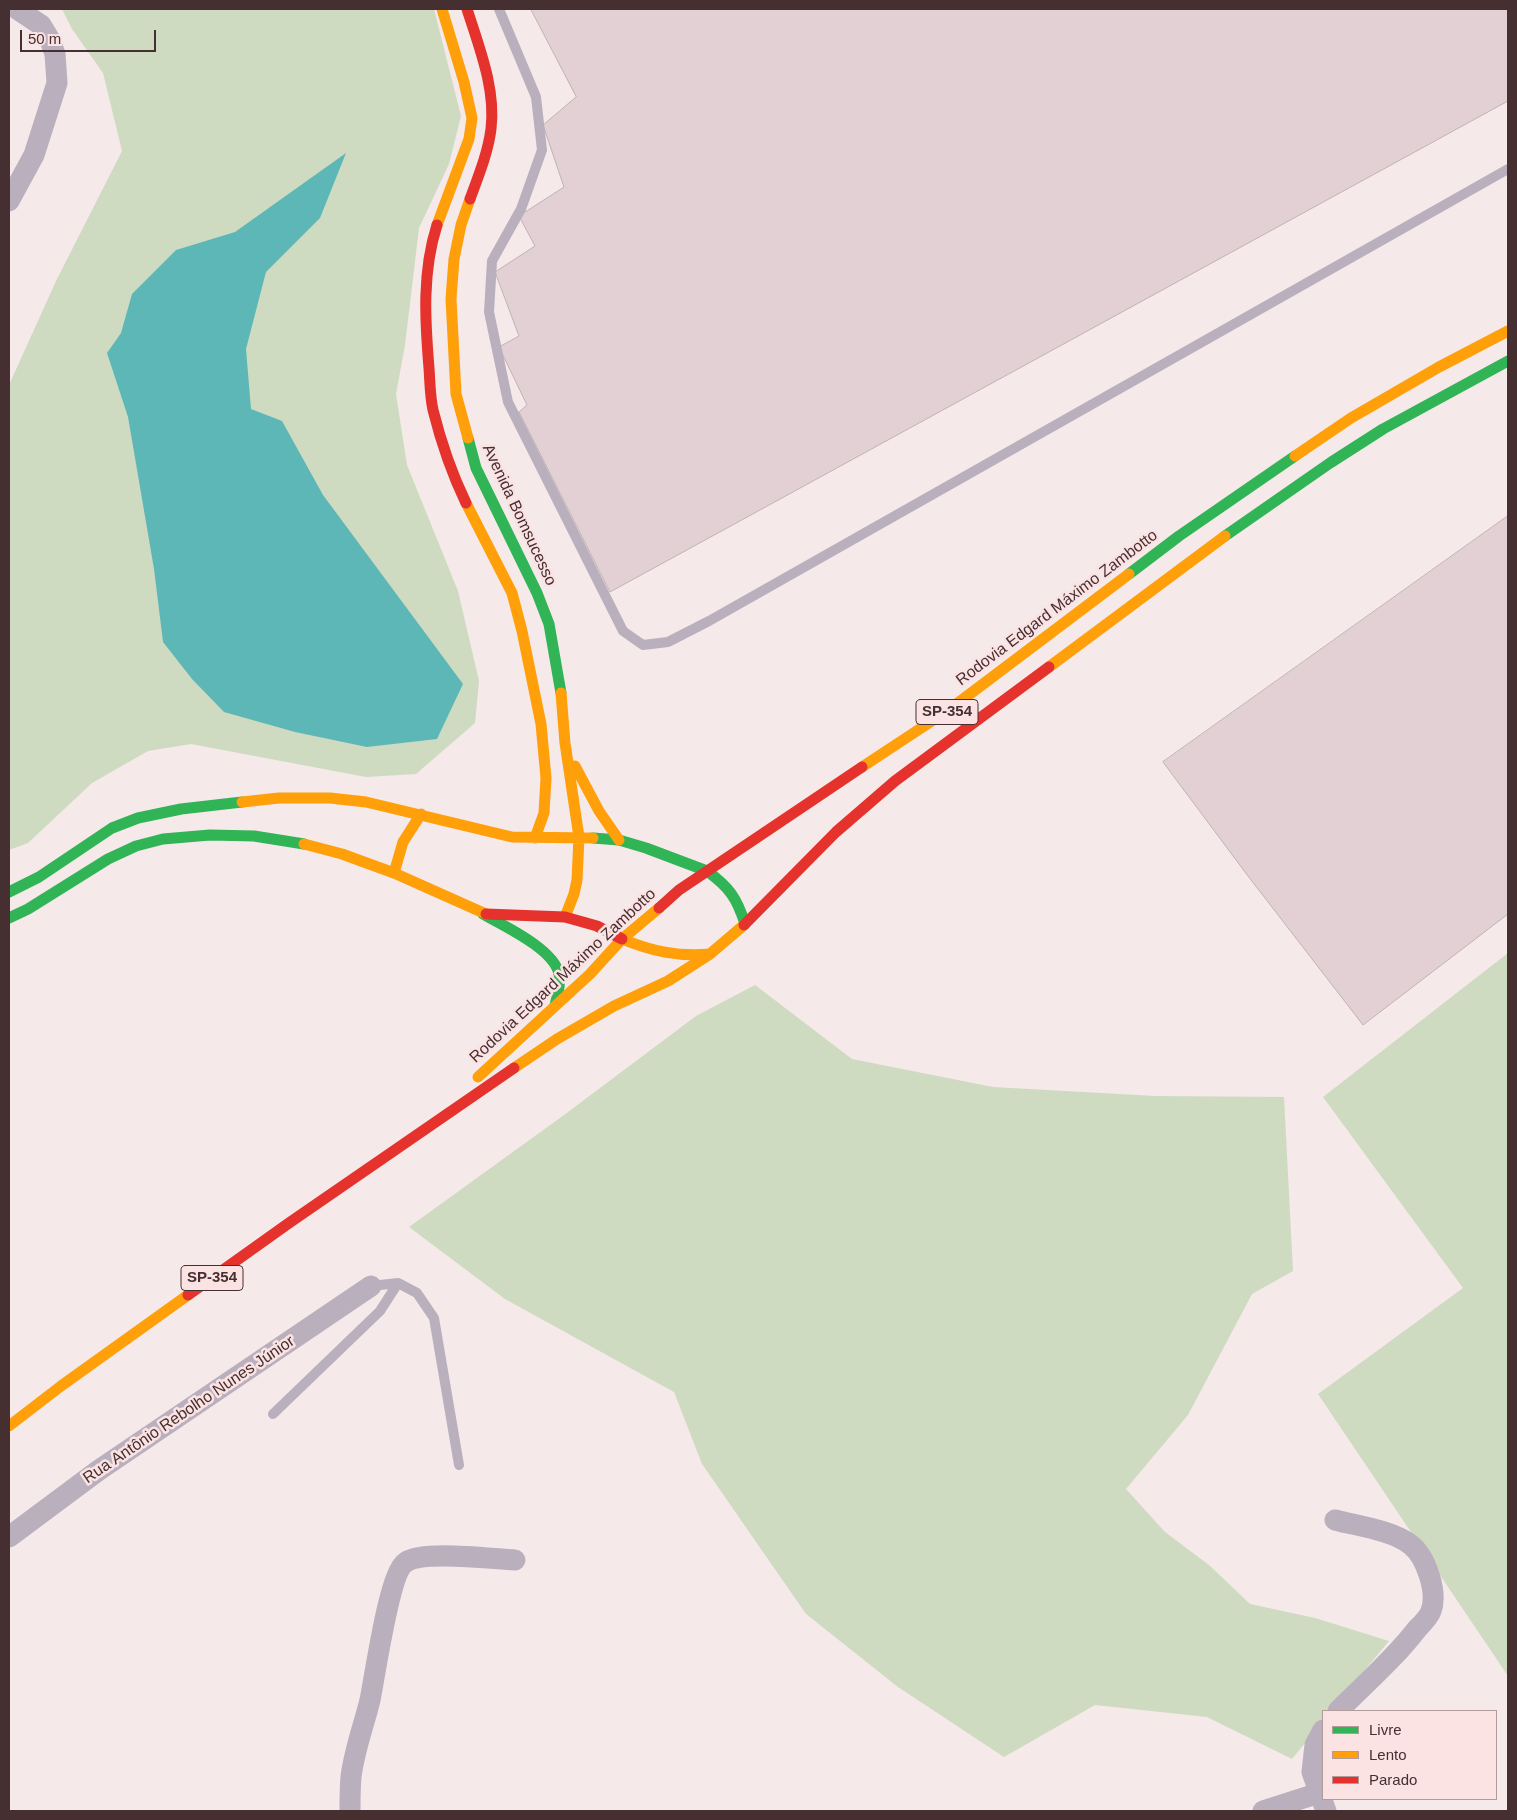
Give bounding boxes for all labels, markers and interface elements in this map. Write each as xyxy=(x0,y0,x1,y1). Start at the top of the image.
scale bar xyxy=(22,20,159,52)
text: 50 m xyxy=(28,30,61,47)
street label: Avenida Bomsucesso xyxy=(478,441,560,589)
street label: Rodovia Edgard Máximo Zambotto xyxy=(953,526,1161,690)
road number: SP-354 xyxy=(916,700,978,724)
street label: Rodovia Edgard Máximo Zambotto xyxy=(466,885,660,1067)
road number: SP-354 xyxy=(181,1266,243,1290)
street label: Rua Antônio Rebolho Nunes Júnior xyxy=(80,1332,298,1488)
legend xyxy=(1322,1710,1497,1800)
text: Livre xyxy=(1369,1721,1402,1738)
text: Lento xyxy=(1369,1746,1407,1763)
text: Parado xyxy=(1369,1771,1417,1788)

